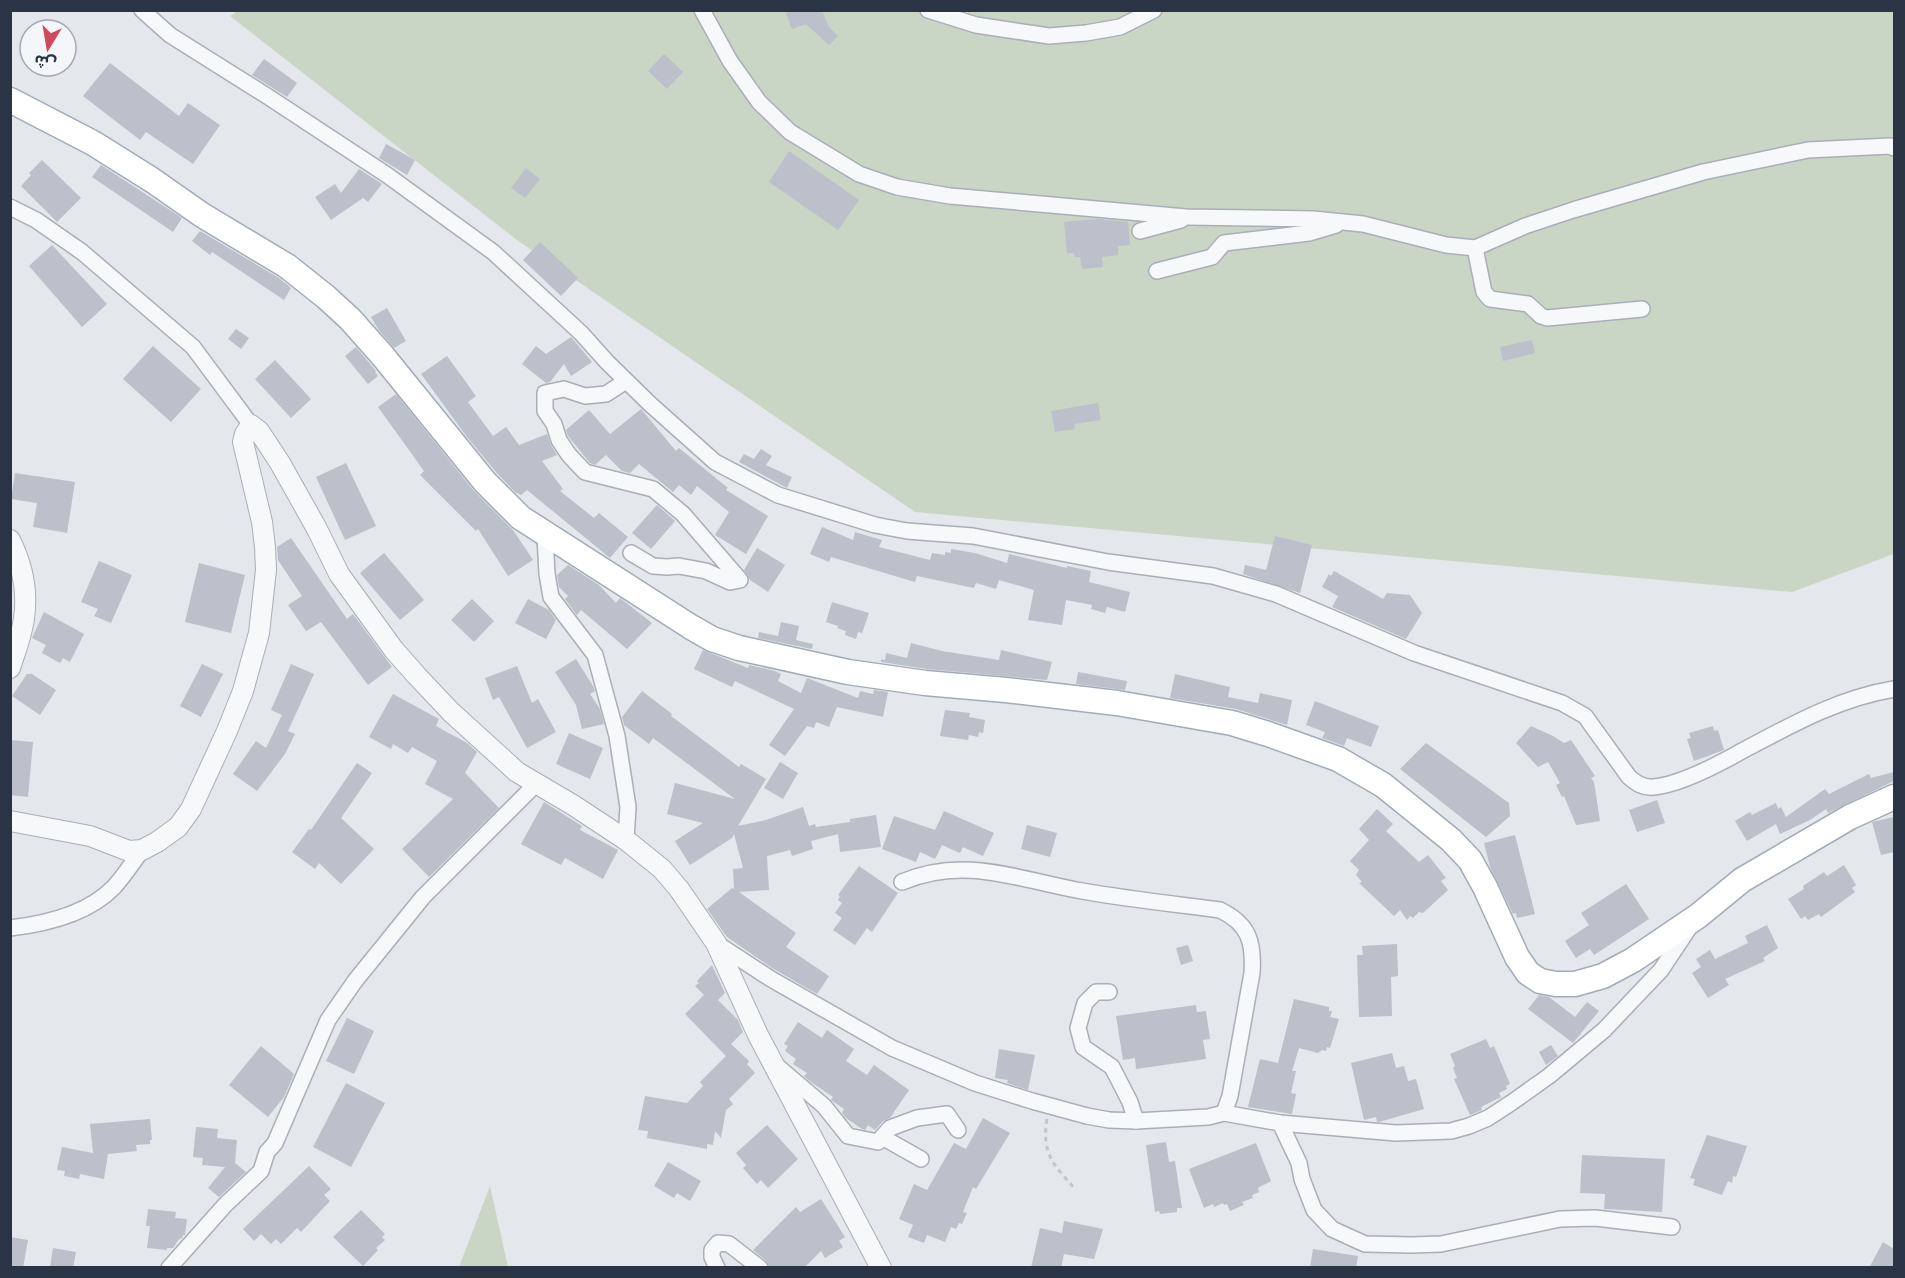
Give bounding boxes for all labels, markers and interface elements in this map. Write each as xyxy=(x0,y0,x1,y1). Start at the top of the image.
north arrow xyxy=(18,18,78,78)
text: ش xyxy=(32,51,58,75)

